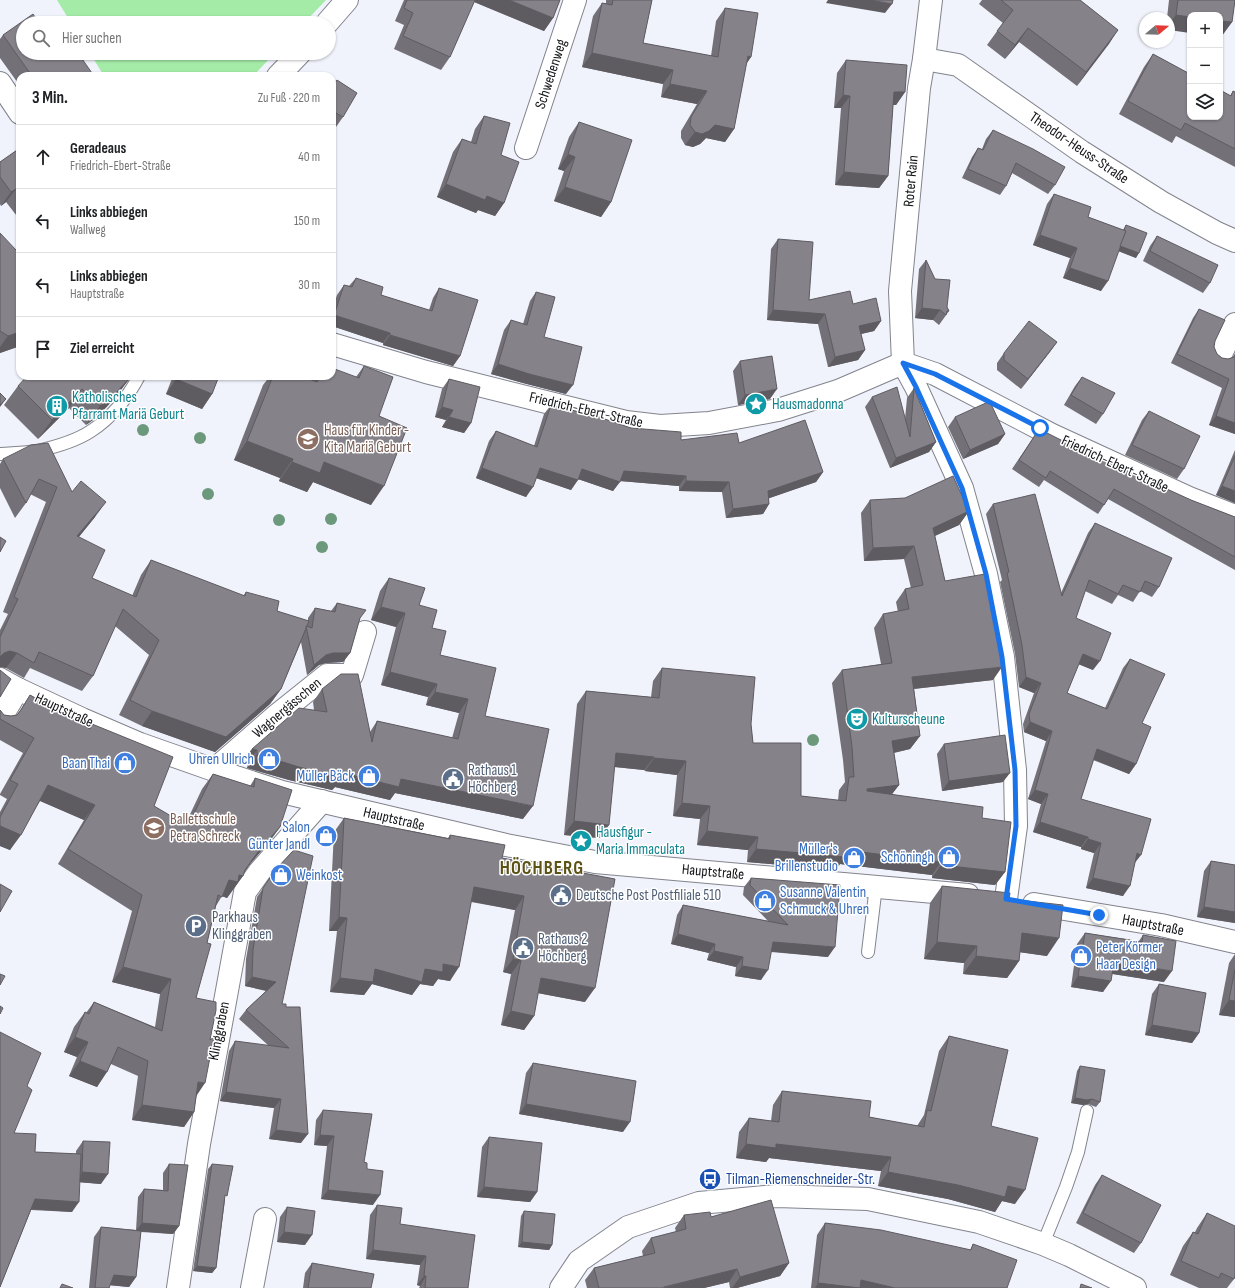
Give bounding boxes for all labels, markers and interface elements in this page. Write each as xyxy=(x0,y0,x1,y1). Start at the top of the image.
north arrow xyxy=(1139,12,1175,48)
map controls xyxy=(1187,12,1223,120)
button: + xyxy=(1187,12,1223,48)
search box xyxy=(16,16,336,60)
icon: search xyxy=(30,27,52,49)
text: Hier suchen xyxy=(62,29,122,48)
street label: Schwedenweg xyxy=(531,37,571,111)
button: − xyxy=(1187,48,1223,84)
button: layers xyxy=(1187,84,1223,120)
text: 3 Min. xyxy=(32,88,68,108)
text: Zu Fuß · 220 m xyxy=(258,90,320,106)
street label: Theodor-Heuss-Straße xyxy=(1026,108,1132,188)
text: Geradeaus xyxy=(70,139,126,158)
icon: ahead xyxy=(32,146,54,168)
text: 40 m xyxy=(298,149,320,165)
street label: Roter Rain xyxy=(899,154,923,208)
text: Friedrich-Ebert-Straße xyxy=(70,158,171,174)
text: Links abbiegen xyxy=(70,203,148,222)
icon: left xyxy=(32,210,54,232)
text: 150 m xyxy=(294,213,320,229)
text: Wallweg xyxy=(70,222,106,238)
text: Links abbiegen xyxy=(70,267,148,286)
icon: left xyxy=(32,274,54,296)
text: 30 m xyxy=(298,277,320,293)
text: Hauptstraße xyxy=(70,286,124,302)
icon: arrive xyxy=(32,338,54,360)
text: Ziel erreicht xyxy=(70,339,134,358)
place label: Katholisches Pfarramt Mariä Geburt xyxy=(72,388,185,424)
street label: Friedrich-Ebert-Straße xyxy=(527,388,645,432)
place icon: Hausmadonna xyxy=(743,391,769,417)
building icon: Katholisches Pfarramt Mariä Geburt xyxy=(44,393,70,419)
place label: Hausmadonna xyxy=(772,395,844,414)
route start xyxy=(1031,419,1049,437)
place label: Haus für Kinder - Kita Mariä Geburt xyxy=(324,421,412,457)
school or university icon: Haus für Kinder - Kita Mariä Geburt xyxy=(295,426,321,452)
street label: Friedrich-Ebert-Straße xyxy=(1058,431,1172,497)
street label: Wagnergässchen xyxy=(249,674,325,742)
street label: Hauptstraße xyxy=(32,688,96,732)
theatre icon: Kulturscheune xyxy=(844,706,870,732)
place label: Kulturscheune xyxy=(872,710,945,729)
shop icon: Uhren Ullrich xyxy=(256,746,282,772)
shop icon: Baan Thai xyxy=(112,750,138,776)
place label: Uhren Ullrich xyxy=(189,750,254,769)
place label: Baan Thai xyxy=(62,754,110,773)
place label: Rathaus 1 Höchberg xyxy=(468,761,517,797)
shop icon: Müller Bäck xyxy=(356,763,382,789)
public building icon: Rathaus 1 Höchberg xyxy=(440,766,466,792)
place label: Müller Bäck xyxy=(296,767,354,786)
street label: Hauptstraße xyxy=(361,803,427,835)
place label: Ballettschule Petra Schreck xyxy=(170,810,240,846)
school or university icon: Ballettschule Petra Schreck xyxy=(141,815,167,841)
place label: Salon Günter Jandl xyxy=(248,818,310,854)
shop icon: Salon Günter Jandl xyxy=(313,823,339,849)
place label: Hausfigur - Maria Immaculata xyxy=(596,823,685,859)
place icon: Hausfigur - Maria Immaculata xyxy=(568,828,594,854)
place label: Müller's Brillenstudio xyxy=(775,840,838,876)
shop icon: Schöningh xyxy=(936,844,962,870)
shop icon: Müller's Brillenstudio xyxy=(841,845,867,871)
place label: Schöningh xyxy=(881,848,934,867)
district label: HÖCHBERG xyxy=(500,857,584,880)
street label: Hauptstraße xyxy=(681,860,745,884)
shop icon: Weinkost xyxy=(268,862,294,888)
place label: Weinkost xyxy=(296,866,343,885)
public building icon: Deutsche Post Postfiliale 510 xyxy=(548,882,574,908)
place label: Susanne Valentin Schmuck & Uhren xyxy=(780,883,869,919)
place label: Deutsche Post Postfiliale 510 xyxy=(576,886,721,905)
shop icon: Susanne Valentin Schmuck & Uhren xyxy=(752,888,778,914)
route end xyxy=(1090,906,1108,924)
place label: Parkhaus Klinggraben xyxy=(212,908,272,944)
street label: Hauptstraße xyxy=(1121,910,1185,940)
parking icon: Parkhaus Klinggraben xyxy=(183,913,209,939)
place label: Rathaus 2 Höchberg xyxy=(538,930,588,966)
public building icon: Rathaus 2 Höchberg xyxy=(510,935,536,961)
place label: Peter Körmer Haar Design xyxy=(1096,938,1163,974)
shop icon: Peter Körmer Haar Design xyxy=(1068,943,1094,969)
street label: Klinggraben xyxy=(204,1000,234,1062)
bus stop icon: Tilman-Riemenschneider-Str. xyxy=(697,1166,723,1192)
place label: Tilman-Riemenschneider-Str. xyxy=(726,1170,875,1189)

